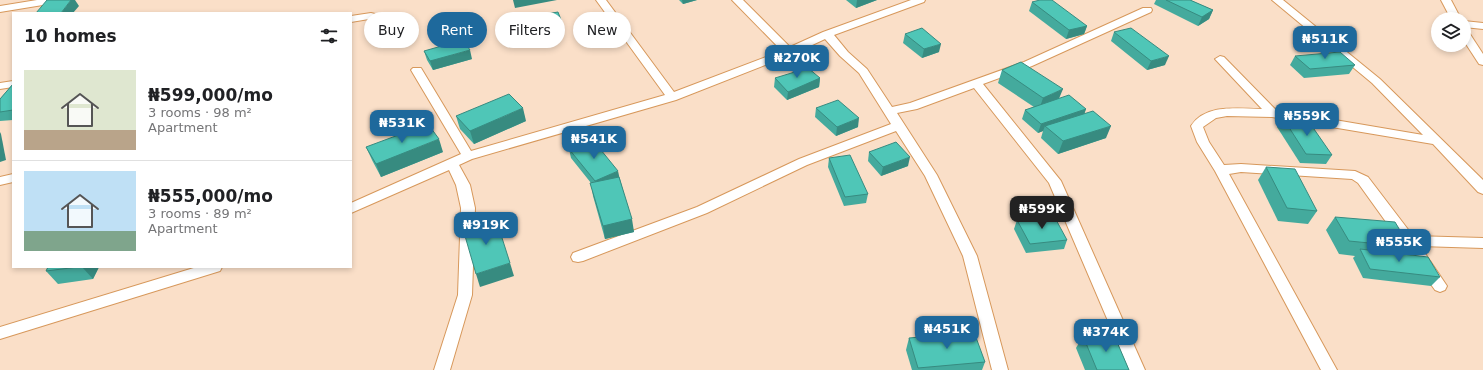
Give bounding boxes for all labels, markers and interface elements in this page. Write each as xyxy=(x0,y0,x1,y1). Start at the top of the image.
chip: Buy xyxy=(364,12,419,48)
chip: Rent xyxy=(427,12,487,48)
chip: Filters xyxy=(495,12,565,48)
chip: New xyxy=(573,12,631,48)
map controls xyxy=(1431,12,1471,52)
button: layers xyxy=(1431,12,1471,52)
icon: filters xyxy=(318,25,340,47)
text: 10 homes xyxy=(24,26,117,46)
pin: ₦511K xyxy=(1297,26,1353,60)
text: ₦511K xyxy=(1302,31,1348,46)
pin: ₦270K xyxy=(769,45,825,79)
text: ₦270K xyxy=(774,50,820,65)
text: ₦599,000/mo xyxy=(148,85,273,105)
icon: home xyxy=(56,86,104,134)
pin: ₦559K xyxy=(1279,103,1335,137)
text: 3 rooms · 98 m² xyxy=(148,105,252,120)
text: ₦559K xyxy=(1284,108,1330,123)
pin: ₦531K xyxy=(374,110,430,144)
text: ₦531K xyxy=(379,115,425,130)
text: Apartment xyxy=(148,120,218,135)
pin: ₦541K xyxy=(566,126,622,160)
text: ₦541K xyxy=(571,131,617,146)
text: ₦555,000/mo xyxy=(148,186,273,206)
icon: home xyxy=(56,187,104,235)
pin: ₦599K xyxy=(1014,196,1070,230)
text: ₦599K xyxy=(1019,201,1065,216)
text: 3 rooms · 89 m² xyxy=(148,206,252,221)
pin: ₦919K xyxy=(458,212,514,246)
text: ₦919K xyxy=(463,217,509,232)
text: Apartment xyxy=(148,221,218,236)
pin: ₦555K xyxy=(1371,229,1427,263)
text: ₦555K xyxy=(1376,234,1422,249)
pin: ₦451K xyxy=(919,316,975,350)
pin: ₦374K xyxy=(1078,319,1134,353)
text: ₦451K xyxy=(924,321,970,336)
text: ₦374K xyxy=(1083,324,1129,339)

